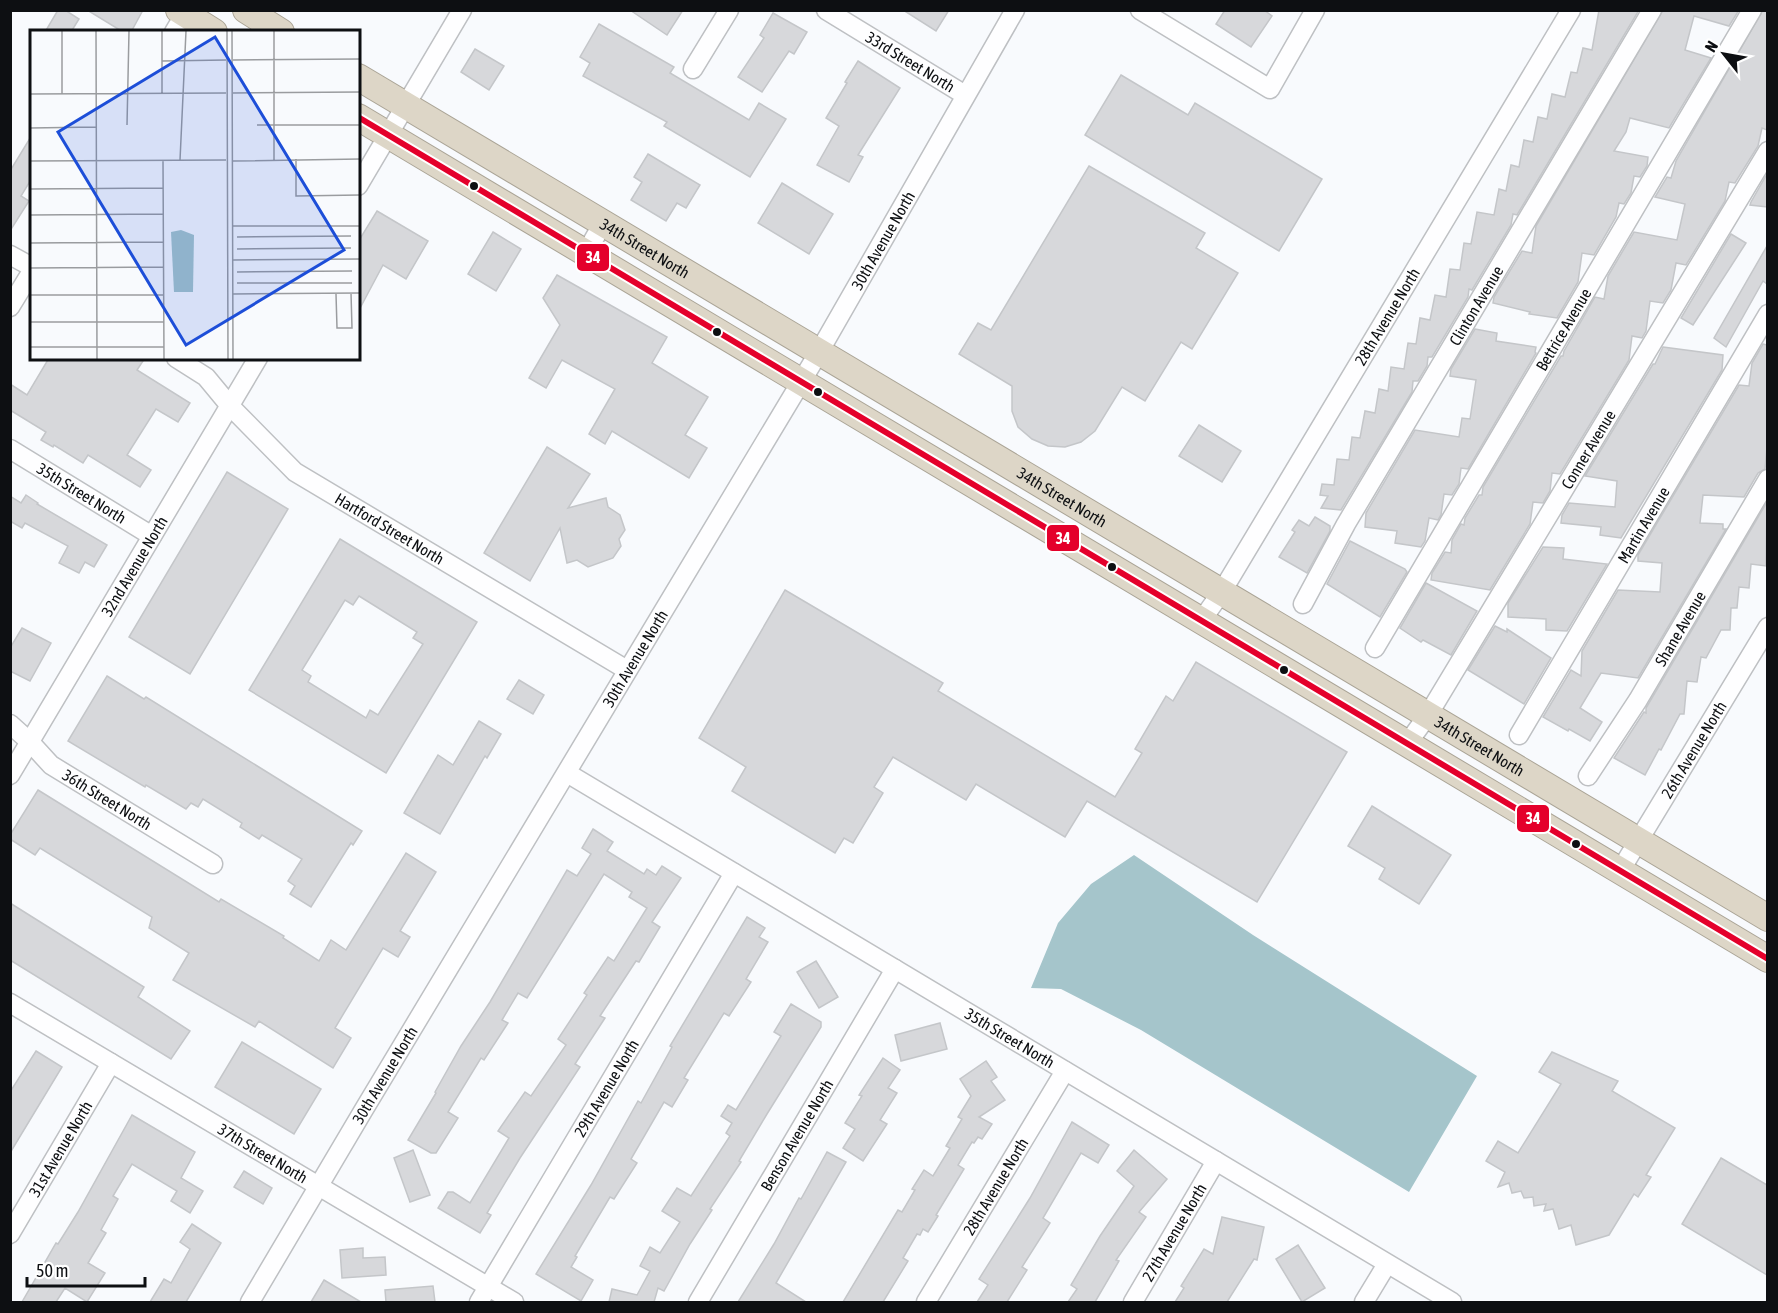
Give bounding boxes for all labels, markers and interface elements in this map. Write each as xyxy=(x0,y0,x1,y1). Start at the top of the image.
north arrow xyxy=(1694,24,1754,84)
street label: 33rd Street North xyxy=(863,28,958,96)
inset map xyxy=(30,30,360,360)
text: N xyxy=(1701,38,1721,55)
unlabelled marker xyxy=(468,180,480,192)
street label: 30th Avenue North xyxy=(848,188,918,293)
street label: 34th Street North xyxy=(597,215,693,282)
line badge: 34 xyxy=(576,243,610,272)
text: 34 xyxy=(585,248,601,266)
street label: Clinton Avenue xyxy=(1445,263,1507,349)
street label: 28th Avenue North xyxy=(1351,265,1423,368)
street label: Bettrice Avenue xyxy=(1532,285,1594,374)
unlabelled marker xyxy=(711,326,723,338)
unlabelled marker xyxy=(812,386,824,398)
street label: Conner Avenue xyxy=(1558,407,1619,492)
street label: 35th Street North xyxy=(34,459,129,527)
street label: 34th Street North xyxy=(1014,463,1110,531)
street label: Martin Avenue xyxy=(1614,484,1673,566)
street label: Hartford Street North xyxy=(332,489,447,568)
street label: 32nd Avenue North xyxy=(98,513,171,619)
line badge: 34 xyxy=(1046,524,1080,552)
text: 34 xyxy=(1055,529,1071,547)
unlabelled marker xyxy=(1106,561,1118,573)
street label: Shane Avenue xyxy=(1651,588,1709,669)
street label: 30th Avenue North xyxy=(599,607,671,710)
unlabelled marker xyxy=(1278,664,1290,676)
street label: 26th Avenue North xyxy=(1657,698,1730,801)
street label: 34th Street North xyxy=(1432,712,1528,780)
street label: 36th Street North xyxy=(60,765,155,833)
line badge: 34 xyxy=(1516,804,1550,833)
text: 34 xyxy=(1525,809,1541,827)
unlabelled marker xyxy=(1570,838,1582,850)
street label: 35th Street North xyxy=(962,1004,1058,1071)
street label: 30th Avenue North xyxy=(349,1023,421,1127)
street label: 29th Avenue North xyxy=(570,1036,642,1140)
street label: Benson Avenue North xyxy=(757,1076,837,1194)
street label: 31st Avenue North xyxy=(25,1098,96,1200)
street label: 37th Street North xyxy=(215,1120,311,1186)
street label: 28th Avenue North xyxy=(960,1135,1032,1238)
street label: 27th Avenue North xyxy=(1138,1180,1210,1284)
scale bar xyxy=(27,1250,146,1288)
text: 50 m xyxy=(36,1260,68,1281)

